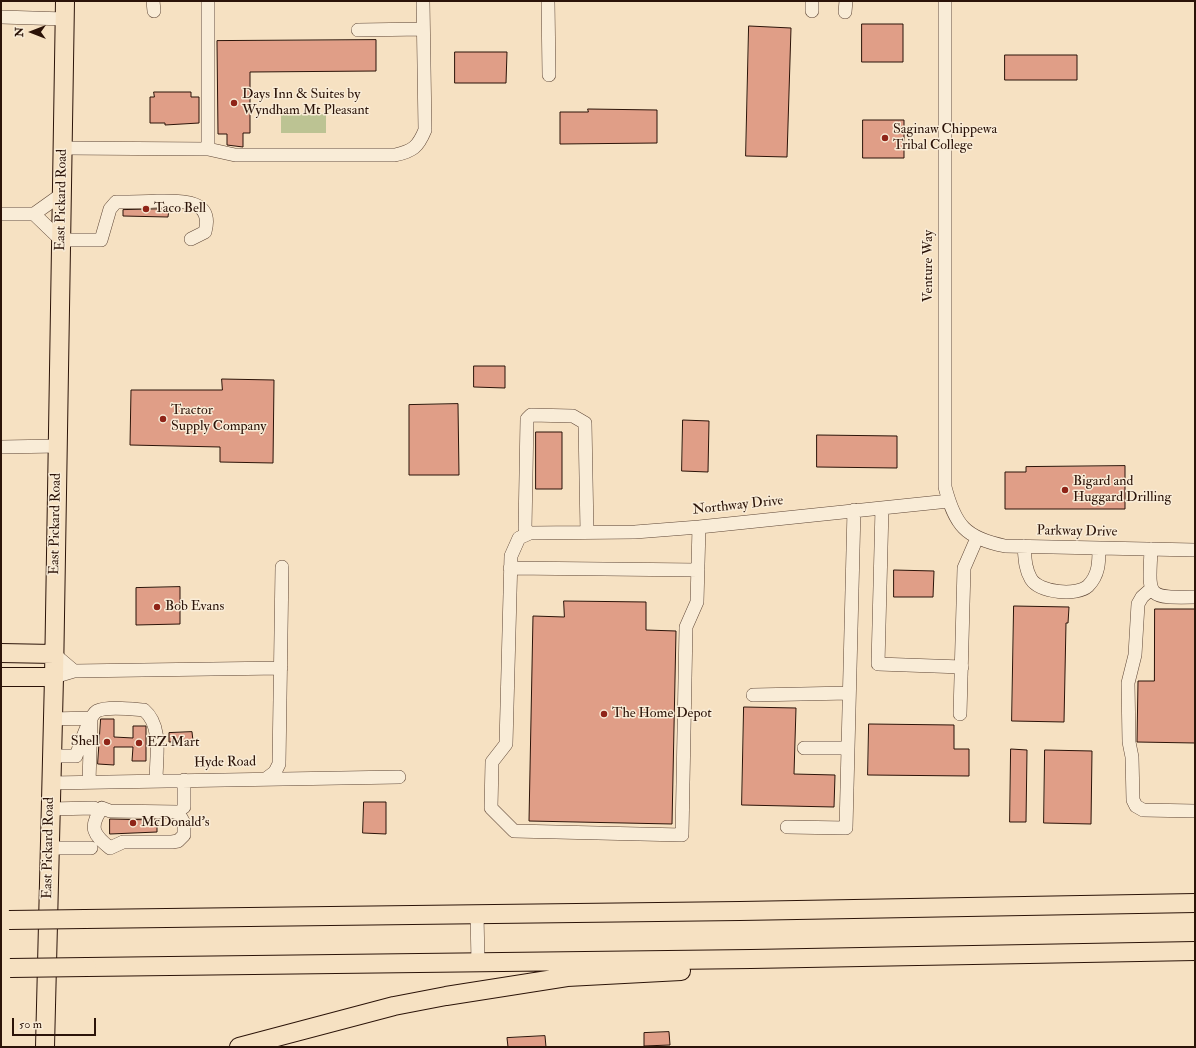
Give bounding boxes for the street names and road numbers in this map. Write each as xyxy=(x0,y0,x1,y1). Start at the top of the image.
street label: East Pickard Road xyxy=(53,149,71,251)
street label: Venture Way xyxy=(921,230,937,302)
street label: East Pickard Road xyxy=(47,473,65,575)
street label: Northway Drive xyxy=(692,493,784,519)
street label: Parkway Drive xyxy=(1036,523,1118,541)
street label: Hyde Road xyxy=(194,754,256,772)
street label: East Pickard Road xyxy=(40,797,58,899)

